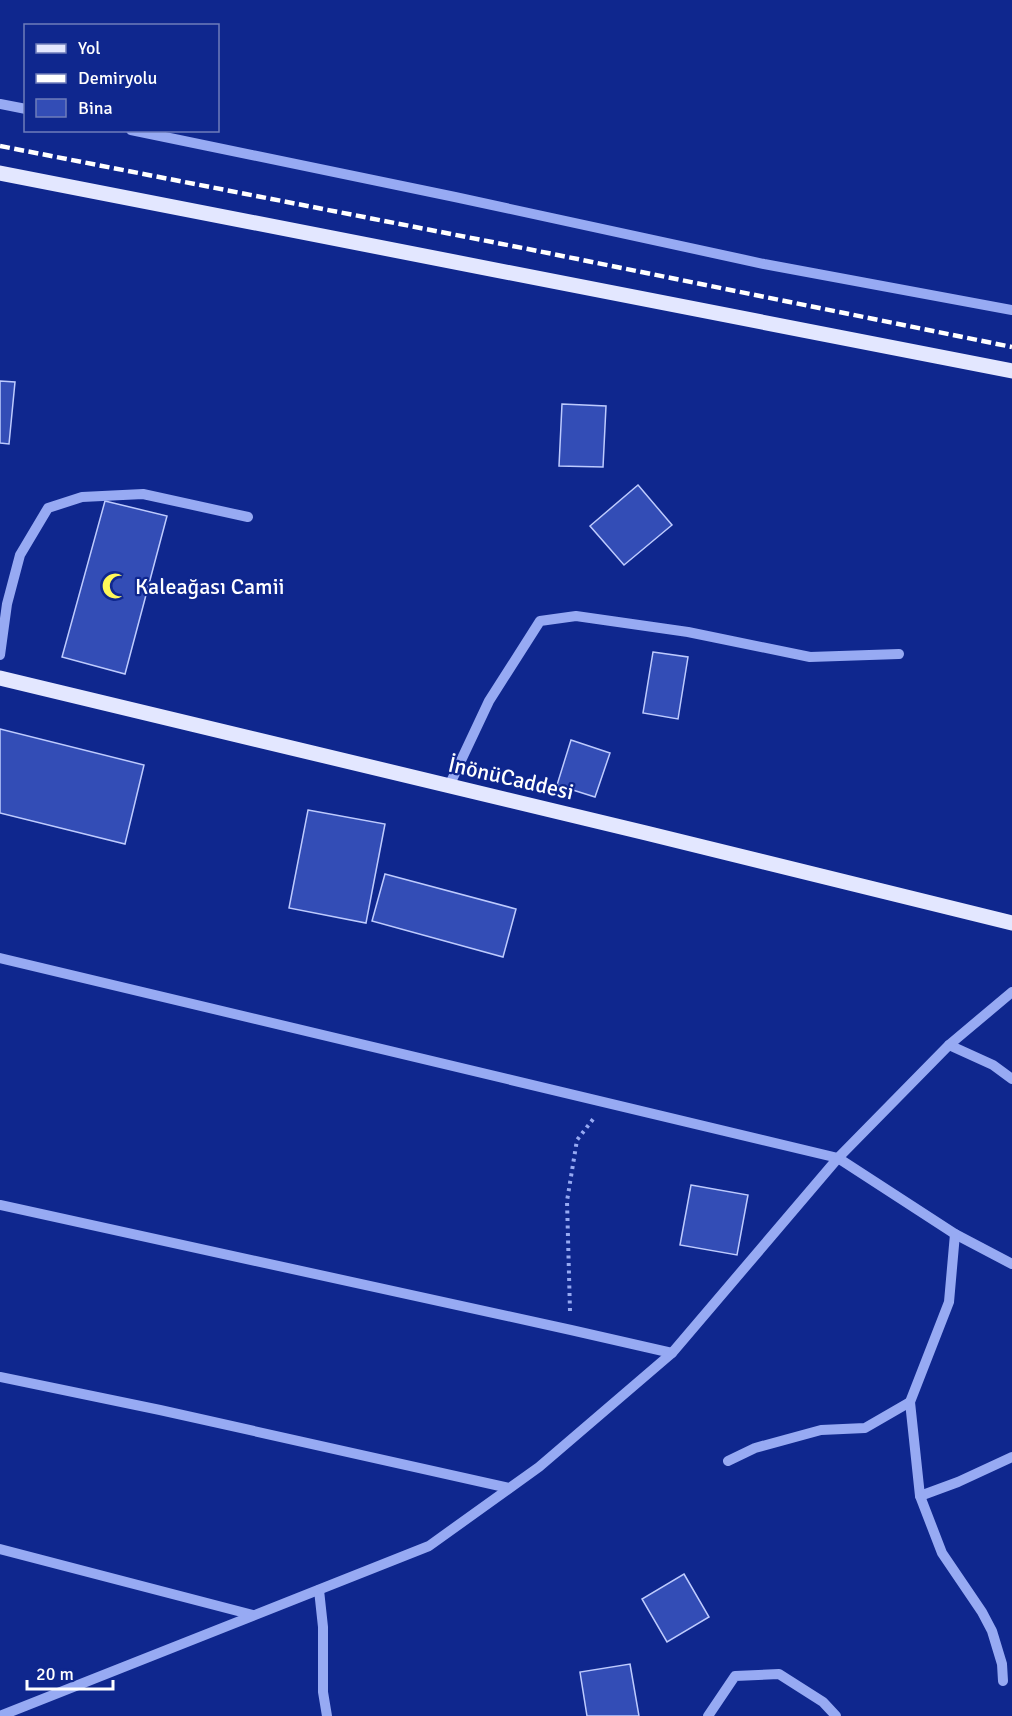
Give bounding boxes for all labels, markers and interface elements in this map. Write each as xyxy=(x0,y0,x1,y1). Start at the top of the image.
legend xyxy=(24,24,219,132)
text: Yol xyxy=(78,37,101,59)
text: Demiryolu xyxy=(78,67,157,89)
text: Bina xyxy=(78,97,113,119)
mosque icon: Kaleağası Camii xyxy=(100,571,130,601)
place label: Kaleağası Camii xyxy=(135,573,285,600)
street label: İnönüCaddesi xyxy=(446,750,576,806)
scale bar xyxy=(27,1653,112,1691)
text: 20 m xyxy=(36,1663,74,1685)

